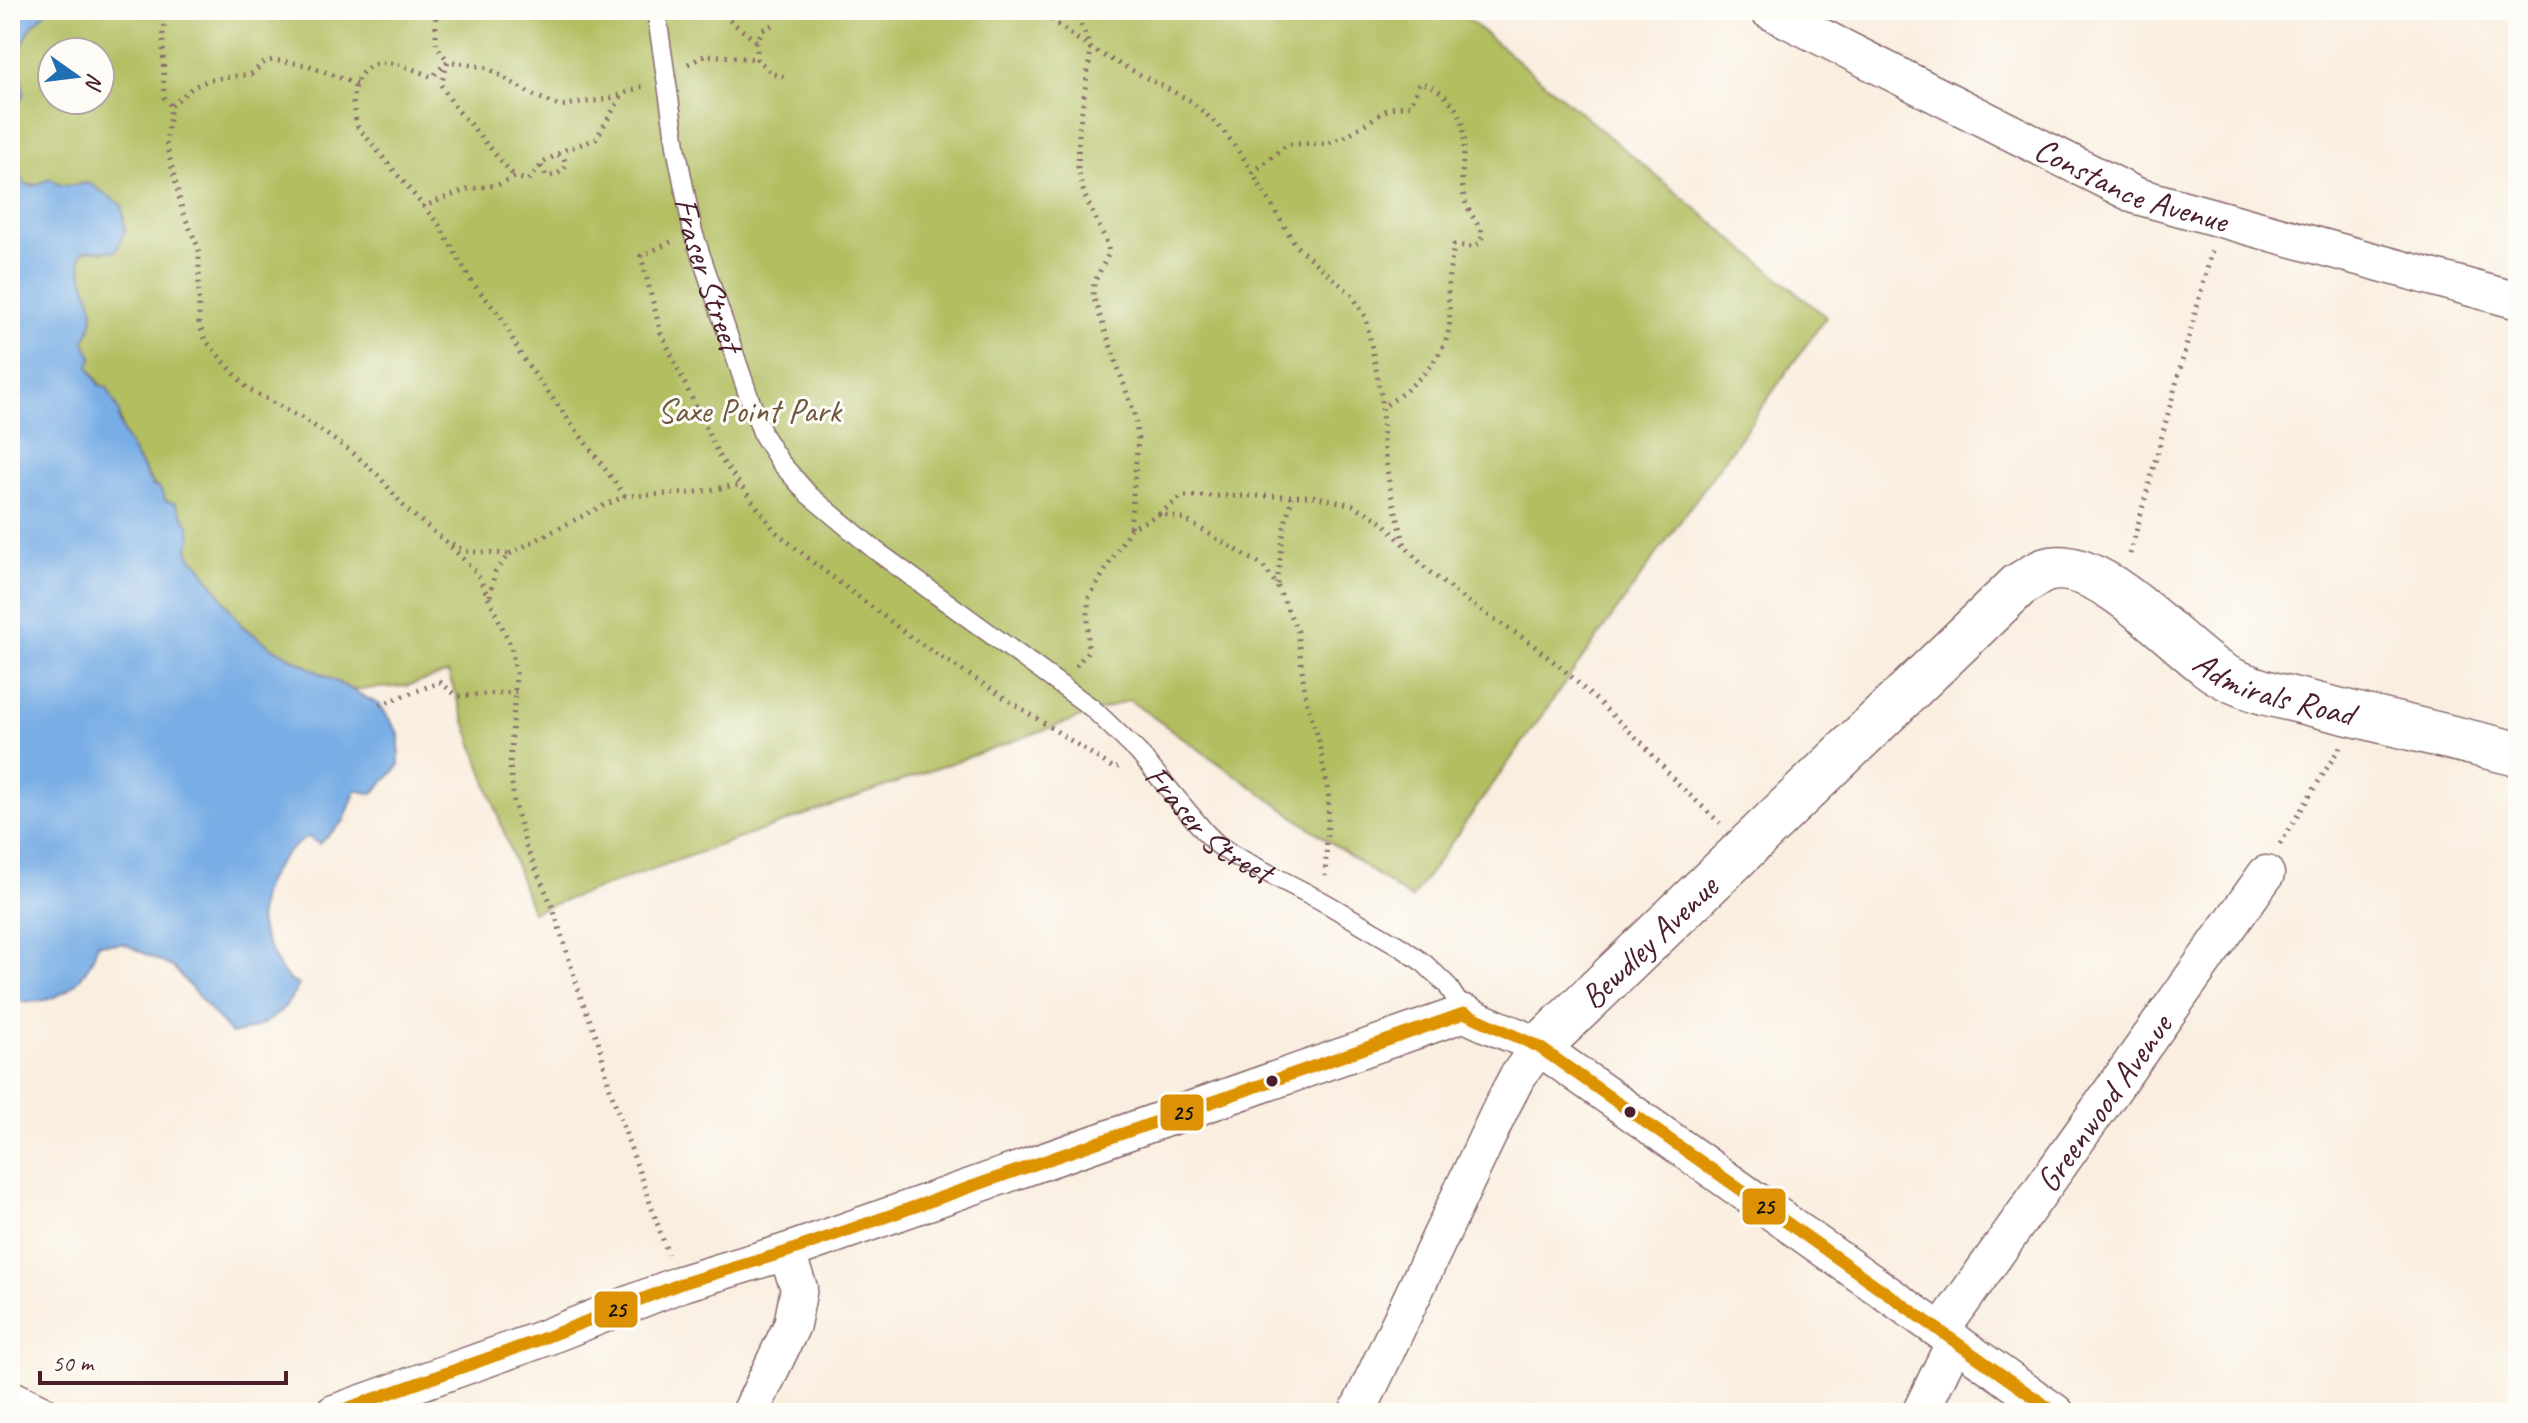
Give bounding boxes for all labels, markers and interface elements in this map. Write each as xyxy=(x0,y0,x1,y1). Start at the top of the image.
north arrow xyxy=(36,36,116,116)
text: N xyxy=(78,71,110,94)
street label: Constance Avenue xyxy=(2027,127,2234,242)
street label: Fraser Street xyxy=(665,194,754,361)
park label: Saxe Point Park xyxy=(657,389,843,432)
street label: Admirals Road xyxy=(2185,641,2363,737)
street label: Fraser Street xyxy=(1136,756,1283,896)
street label: Bewdley Avenue xyxy=(1571,865,1728,1018)
street label: Greenwood Avenue xyxy=(2026,1004,2183,1200)
unlabelled marker xyxy=(1264,1073,1280,1089)
line badge: 25 xyxy=(1159,1093,1205,1132)
text: 25 xyxy=(1172,1099,1194,1127)
unlabelled marker xyxy=(1622,1104,1638,1120)
line badge: 25 xyxy=(1741,1187,1787,1226)
text: 25 xyxy=(1754,1193,1776,1221)
line badge: 25 xyxy=(593,1290,639,1329)
text: 25 xyxy=(606,1296,628,1324)
scale bar xyxy=(40,1335,286,1385)
text: 50 m xyxy=(52,1348,95,1378)

